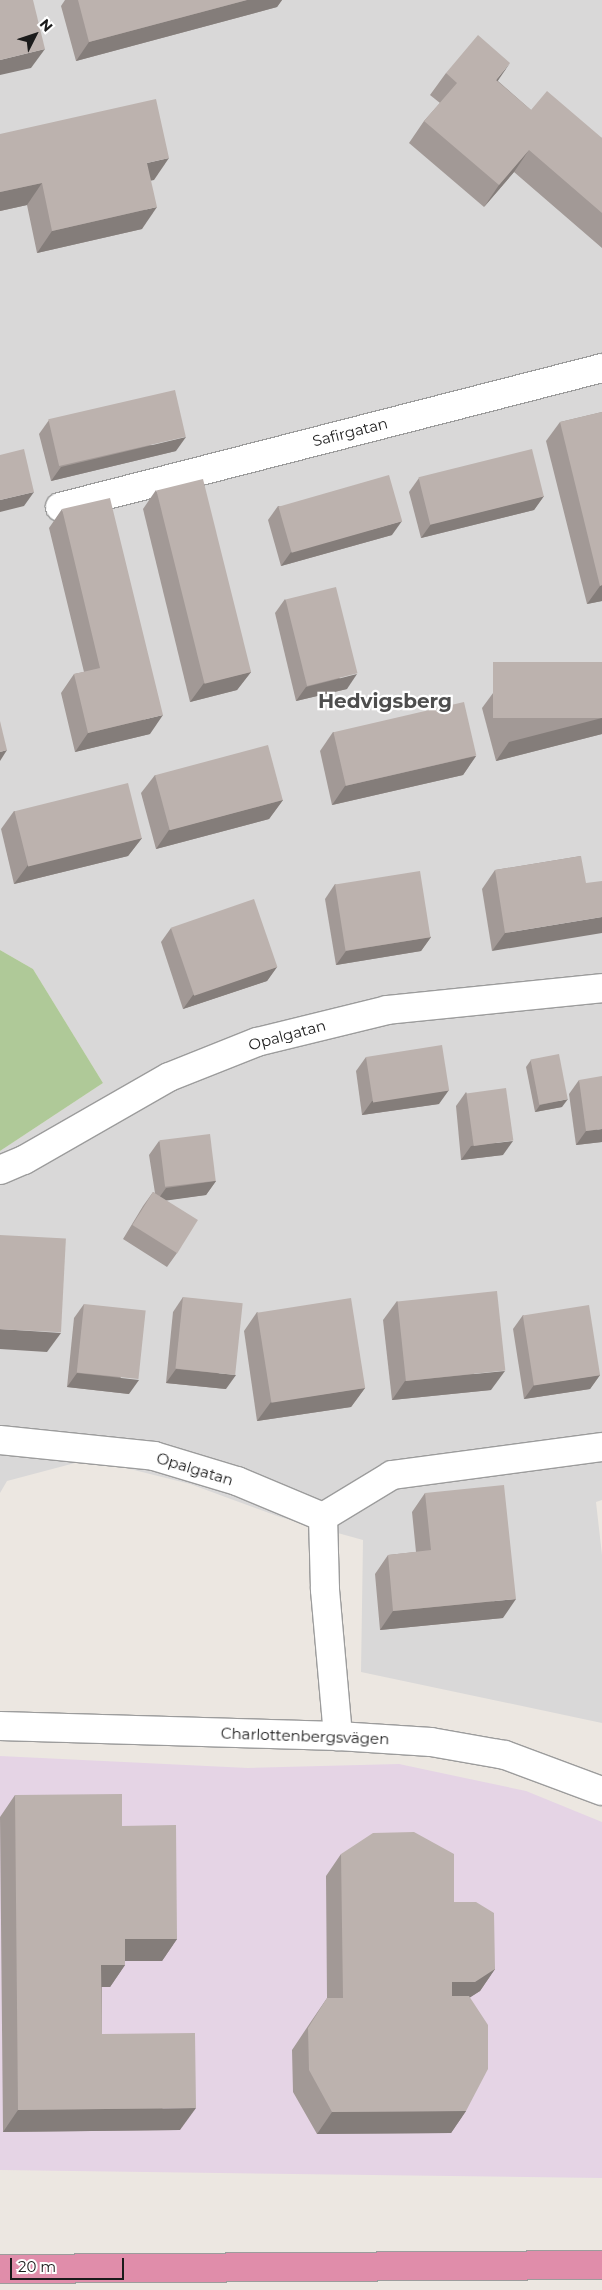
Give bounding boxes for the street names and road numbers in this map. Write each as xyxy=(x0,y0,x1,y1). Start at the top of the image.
street label: Safirgatan xyxy=(310,414,390,450)
street label: Opalgatan xyxy=(246,1016,328,1054)
street label: Opalgatan xyxy=(154,1449,236,1489)
street label: Charlottenbergsvägen xyxy=(220,1724,390,1748)

